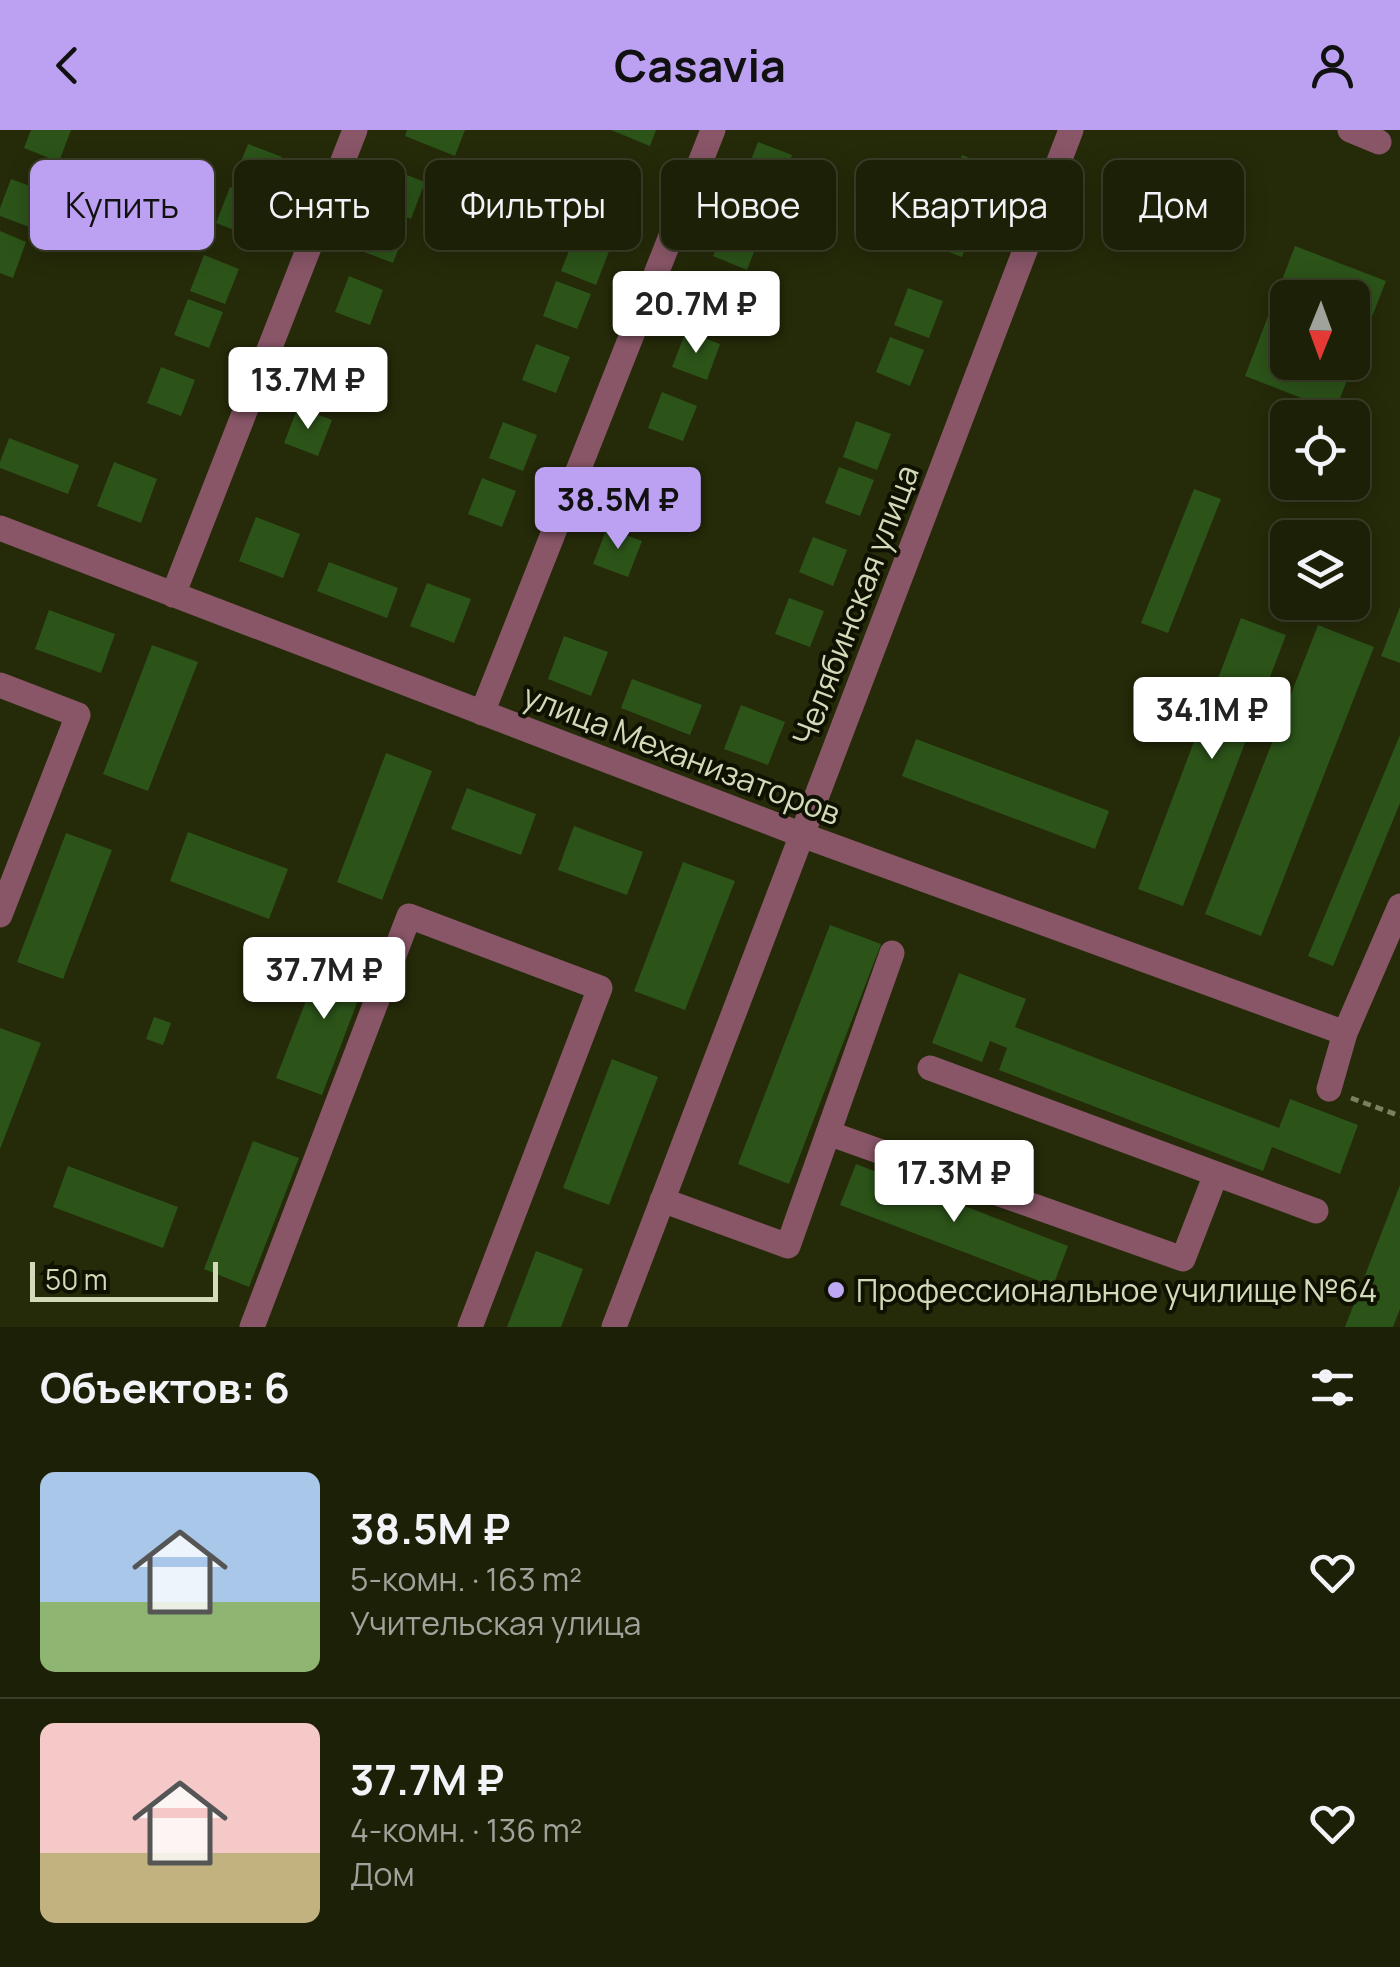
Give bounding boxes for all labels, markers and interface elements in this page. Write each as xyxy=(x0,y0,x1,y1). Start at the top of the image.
text: Casavia xyxy=(614,34,786,96)
icon: back xyxy=(40,38,95,93)
icon: person xyxy=(1305,38,1360,93)
chip: Купить xyxy=(30,160,214,250)
chip: Снять xyxy=(234,160,405,250)
chip: Фильтры xyxy=(425,160,641,250)
chip: Новое xyxy=(661,160,836,250)
chip: Квартира xyxy=(856,160,1083,250)
chip: Дом xyxy=(1103,160,1244,250)
pin: 20.7M ₽ xyxy=(604,271,788,356)
north arrow xyxy=(1270,280,1370,380)
map controls xyxy=(1270,280,1370,620)
text: 20.7M ₽ xyxy=(635,281,757,325)
pin: 13.7M ₽ xyxy=(216,347,400,432)
text: 13.7M ₽ xyxy=(250,357,366,401)
button: locate xyxy=(1270,400,1370,500)
street label: Челябинская улица xyxy=(781,458,929,752)
pin: 38.5M ₽ xyxy=(526,467,710,552)
text: 38.5M ₽ xyxy=(557,477,679,521)
button: layers xyxy=(1270,520,1370,620)
street label: улица Механизаторов xyxy=(517,673,847,835)
pin: 34.1M ₽ xyxy=(1120,677,1304,762)
text: 34.1M ₽ xyxy=(1155,687,1269,731)
pin: 37.7M ₽ xyxy=(232,937,416,1022)
text: 37.7M ₽ xyxy=(265,947,383,991)
pin: 17.3M ₽ xyxy=(862,1140,1046,1225)
text: 17.3M ₽ xyxy=(897,1150,1011,1194)
scale bar xyxy=(30,1257,218,1302)
text: 50 m xyxy=(45,1260,108,1298)
place label: Профессиональное училище №64 xyxy=(856,1268,1377,1312)
marker: Профессиональное училище №64 xyxy=(825,1279,847,1301)
text: Объектов: 6 xyxy=(40,1358,290,1416)
icon: filters xyxy=(1305,1360,1360,1415)
text: 38.5M ₽ xyxy=(350,1499,511,1557)
icon: home xyxy=(120,1512,240,1632)
icon: heart xyxy=(1305,1545,1360,1600)
text: 5-комн. · 163 m² xyxy=(350,1557,582,1601)
text: Учительская улица xyxy=(350,1601,641,1645)
text: 37.7M ₽ xyxy=(350,1750,504,1808)
icon: home xyxy=(120,1763,240,1883)
icon: heart xyxy=(1305,1796,1360,1851)
text: 4-комн. · 136 m² xyxy=(350,1808,582,1852)
text: Дом xyxy=(350,1852,415,1896)

